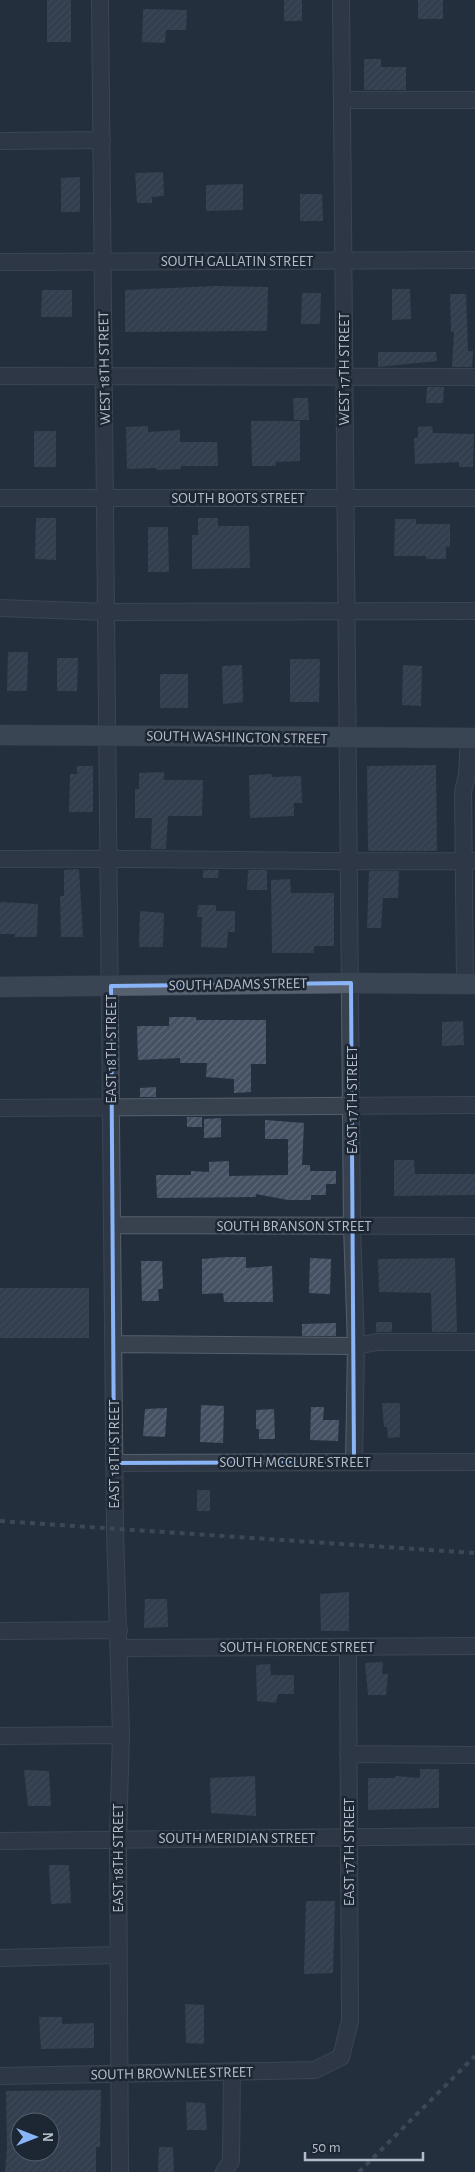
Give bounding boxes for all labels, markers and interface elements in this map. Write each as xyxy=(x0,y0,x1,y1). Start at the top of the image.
street label: SOUTH GALLATIN STREET xyxy=(161,254,314,269)
street label: WEST 18TH STREET xyxy=(96,310,113,425)
street label: WEST 17TH STREET xyxy=(337,312,352,426)
street label: SOUTH BOOTS STREET xyxy=(171,491,305,506)
street label: SOUTH WASHINGTON STREET xyxy=(146,728,328,747)
street label: SOUTH ADAMS STREET xyxy=(169,976,308,993)
street label: EAST 18TH STREET xyxy=(104,994,119,1104)
street label: EAST 17TH STREET xyxy=(345,1045,360,1154)
street label: SOUTH BRANSON STREET xyxy=(216,1219,372,1234)
street label: EAST 18TH STREET xyxy=(107,1399,122,1509)
street label: SOUTH MCCLURE STREET xyxy=(219,1455,371,1470)
street label: SOUTH FLORENCE STREET xyxy=(219,1640,375,1655)
street label: EAST 17TH STREET xyxy=(342,1797,357,1906)
street label: EAST 18TH STREET xyxy=(111,1803,126,1913)
street label: SOUTH MERIDIAN STREET xyxy=(159,1831,316,1846)
street label: SOUTH BROWNLEE STREET xyxy=(91,2065,254,2082)
north arrow xyxy=(10,2112,60,2162)
scale bar xyxy=(305,2130,422,2162)
text: N xyxy=(40,2132,54,2142)
text: 50 m xyxy=(312,2140,341,2155)

